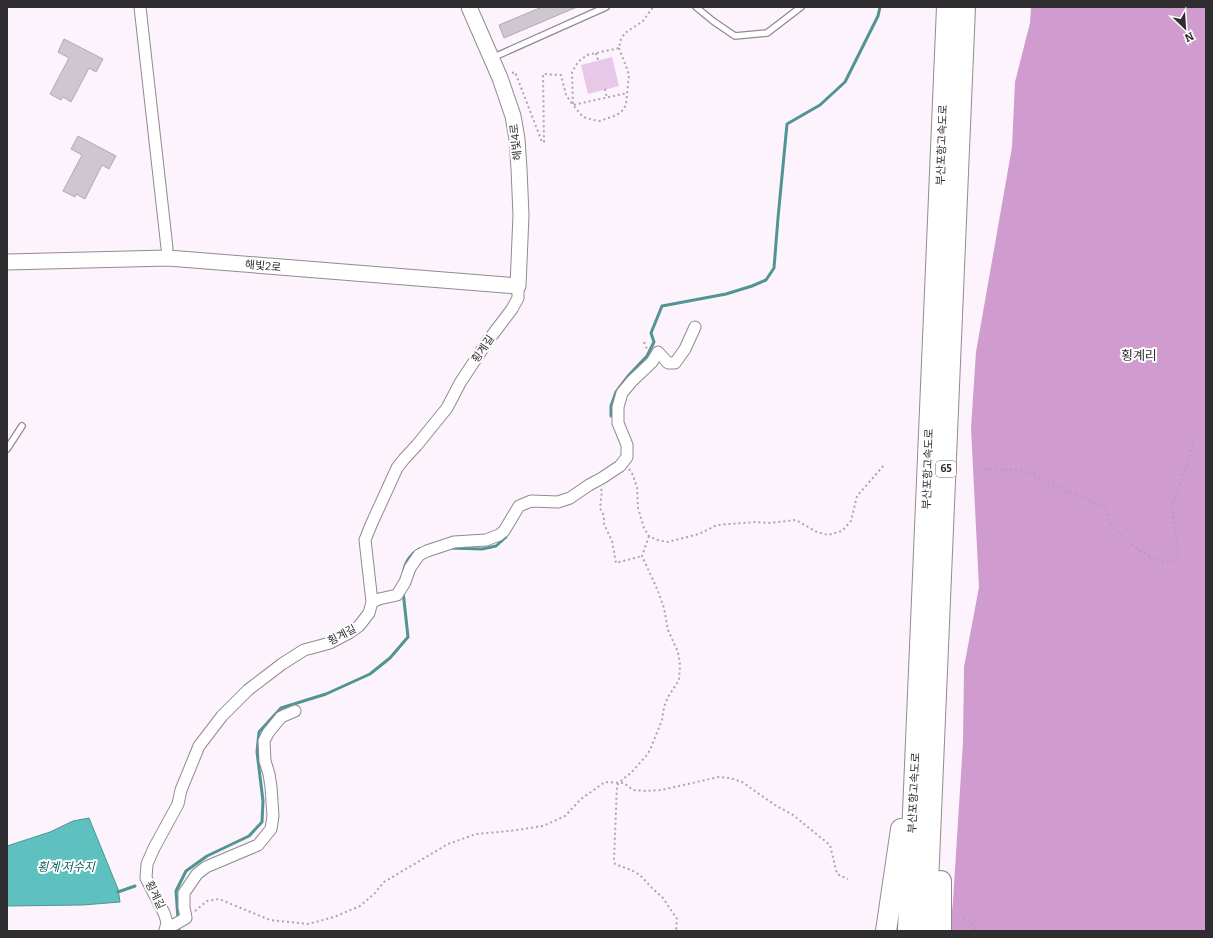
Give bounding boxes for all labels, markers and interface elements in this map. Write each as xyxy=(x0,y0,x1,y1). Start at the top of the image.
north arrow xyxy=(1165,8,1205,48)
text: N xyxy=(1182,29,1196,45)
street label: 부산포항고속도로 xyxy=(934,104,950,186)
street label: 해빛4로 xyxy=(508,123,524,161)
street label: 해빛2로 xyxy=(244,258,282,274)
street label: 횡계길 xyxy=(469,333,497,365)
district label: 횡계리 xyxy=(1121,348,1157,363)
street label: 부산포항고속도로 xyxy=(920,428,936,510)
road number: 65 xyxy=(936,461,956,477)
street label: 횡계길 xyxy=(326,622,358,648)
street label: 부산포항고속도로 xyxy=(905,752,923,834)
water label: 횡계 저수지 xyxy=(37,860,96,874)
street label: 횡계길 xyxy=(143,879,167,911)

